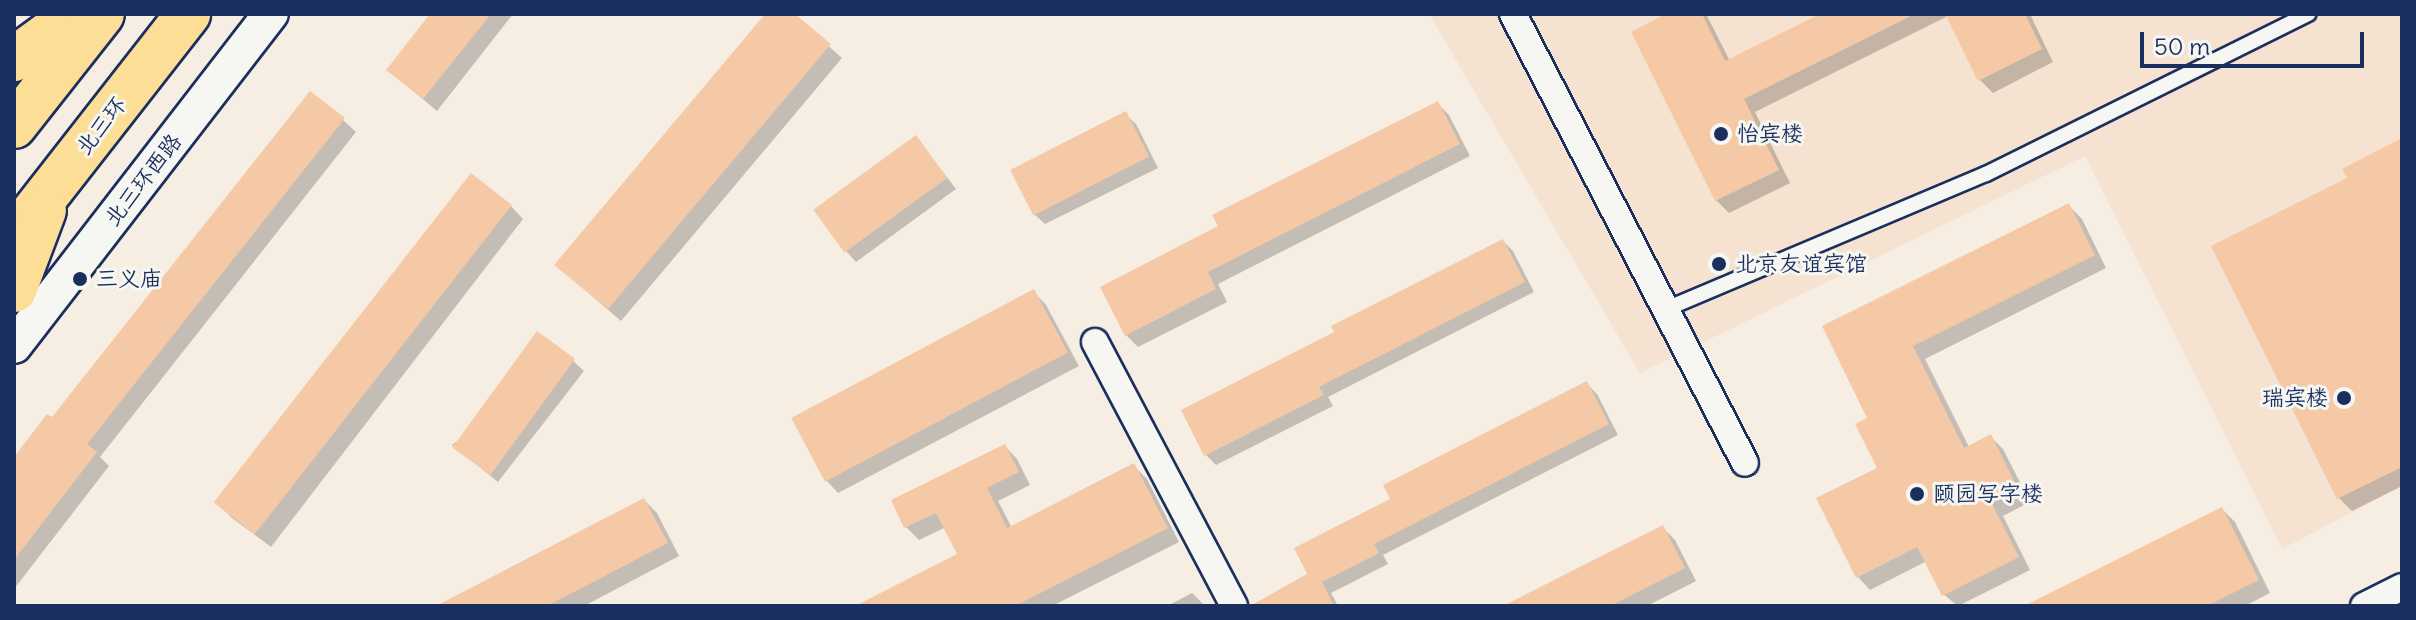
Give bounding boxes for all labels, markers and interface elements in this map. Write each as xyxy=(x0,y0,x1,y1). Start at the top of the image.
scale bar xyxy=(2144,16,2368,66)
text: 50 m xyxy=(2154,31,2210,61)
street label: 北三环 xyxy=(70,92,132,160)
place label: 怡宾楼 xyxy=(1737,121,1803,147)
marker: 怡宾楼 xyxy=(1712,125,1730,143)
street label: 北三环西路 xyxy=(99,129,187,231)
place label: 北京友谊宾馆 xyxy=(1735,251,1867,277)
marker: 北京友谊宾馆 xyxy=(1710,255,1728,273)
place label: 三义庙 xyxy=(96,266,162,292)
marker: 三义庙 xyxy=(71,270,89,288)
place label: 瑞宾楼 xyxy=(2262,385,2328,411)
marker: 瑞宾楼 xyxy=(2335,389,2353,407)
place label: 颐园写字楼 xyxy=(1933,481,2043,507)
marker: 颐园写字楼 xyxy=(1908,485,1926,503)

